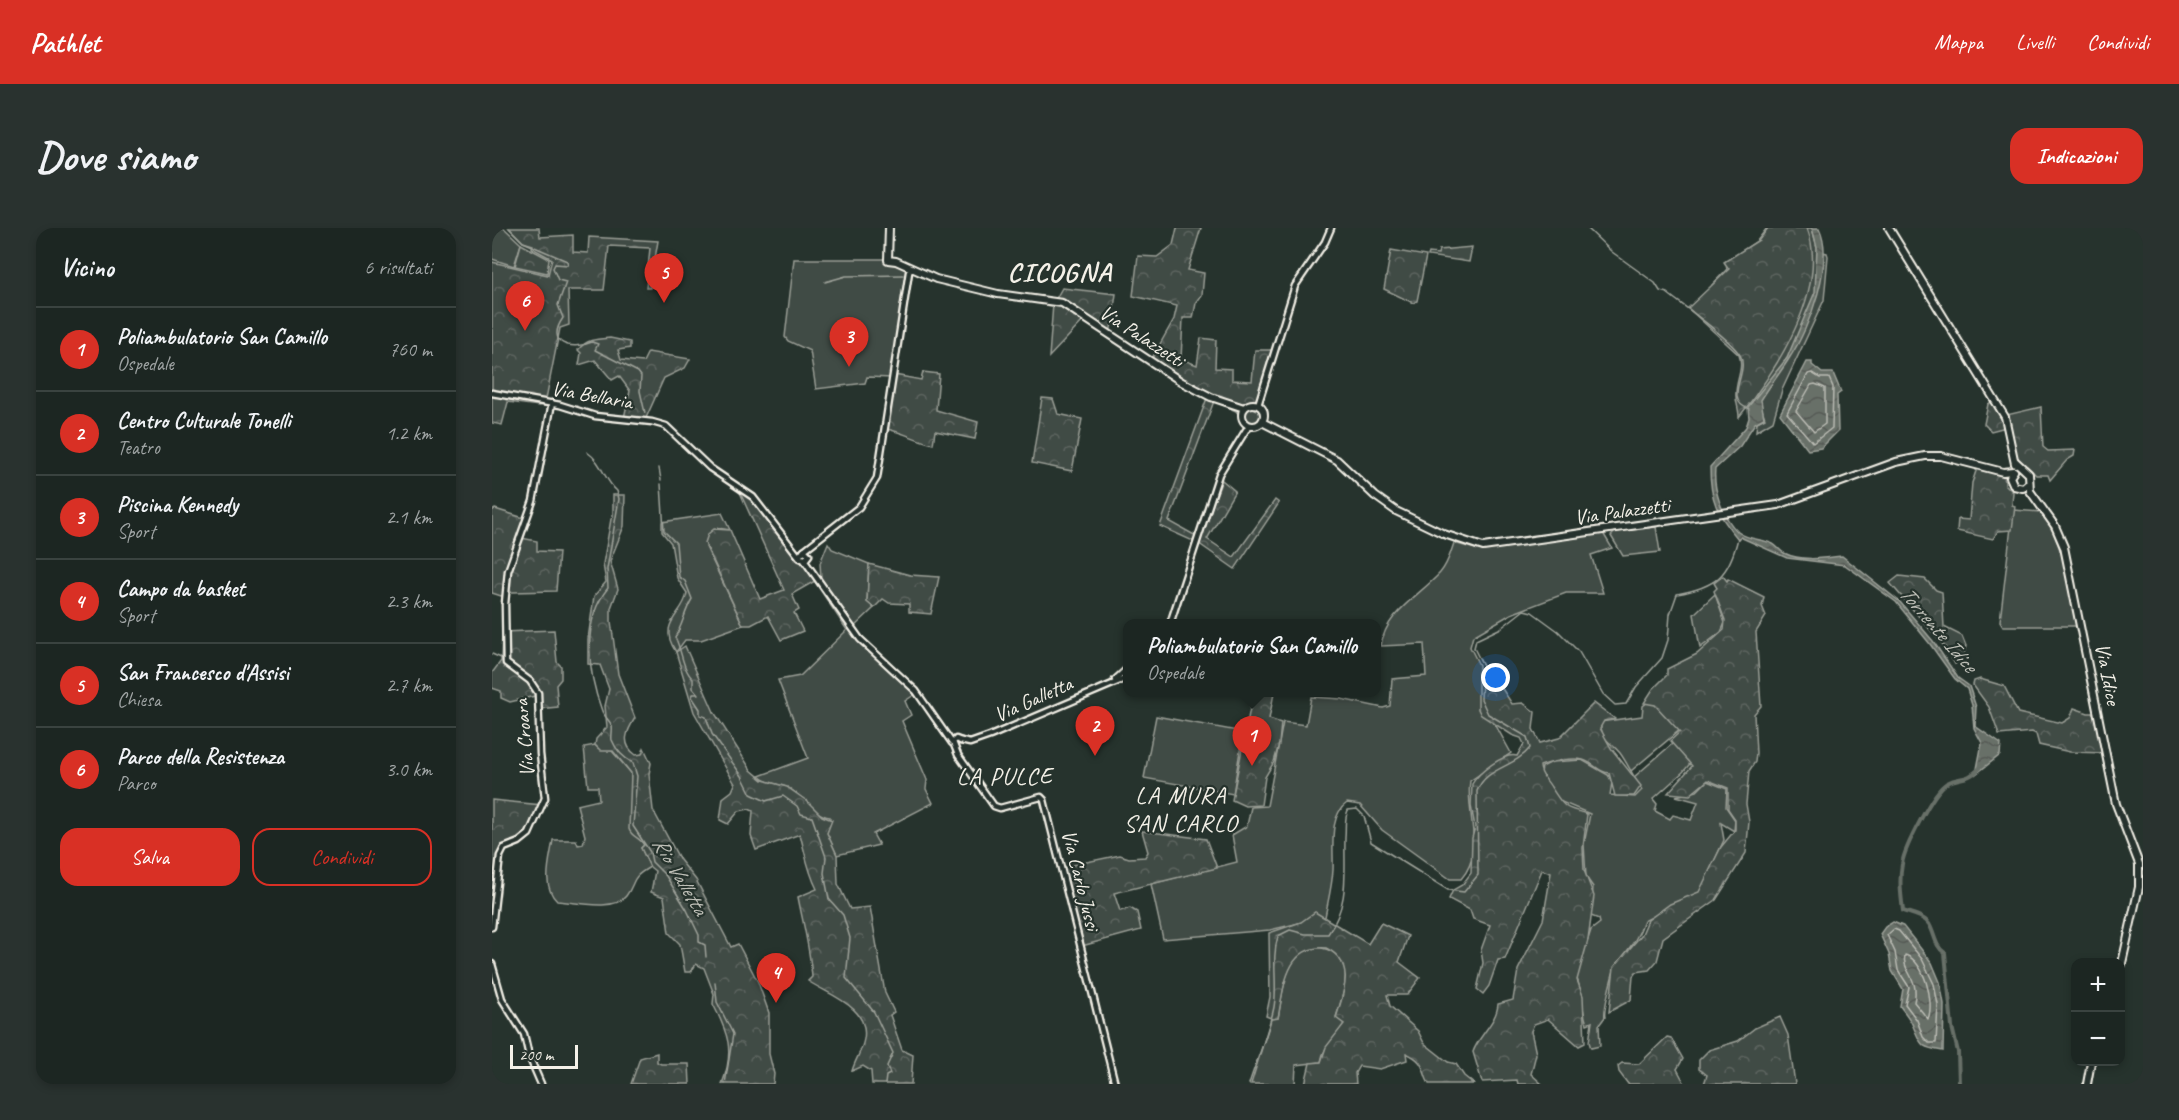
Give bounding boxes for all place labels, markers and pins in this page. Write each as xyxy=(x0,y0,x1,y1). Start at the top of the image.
pin: 5 xyxy=(644,254,684,303)
pin: 6 xyxy=(506,282,544,331)
pin: 3 xyxy=(830,318,868,367)
pin: 2 xyxy=(1076,706,1114,756)
pin: 1 xyxy=(1232,716,1272,766)
pin: 4 xyxy=(756,954,796,1003)

